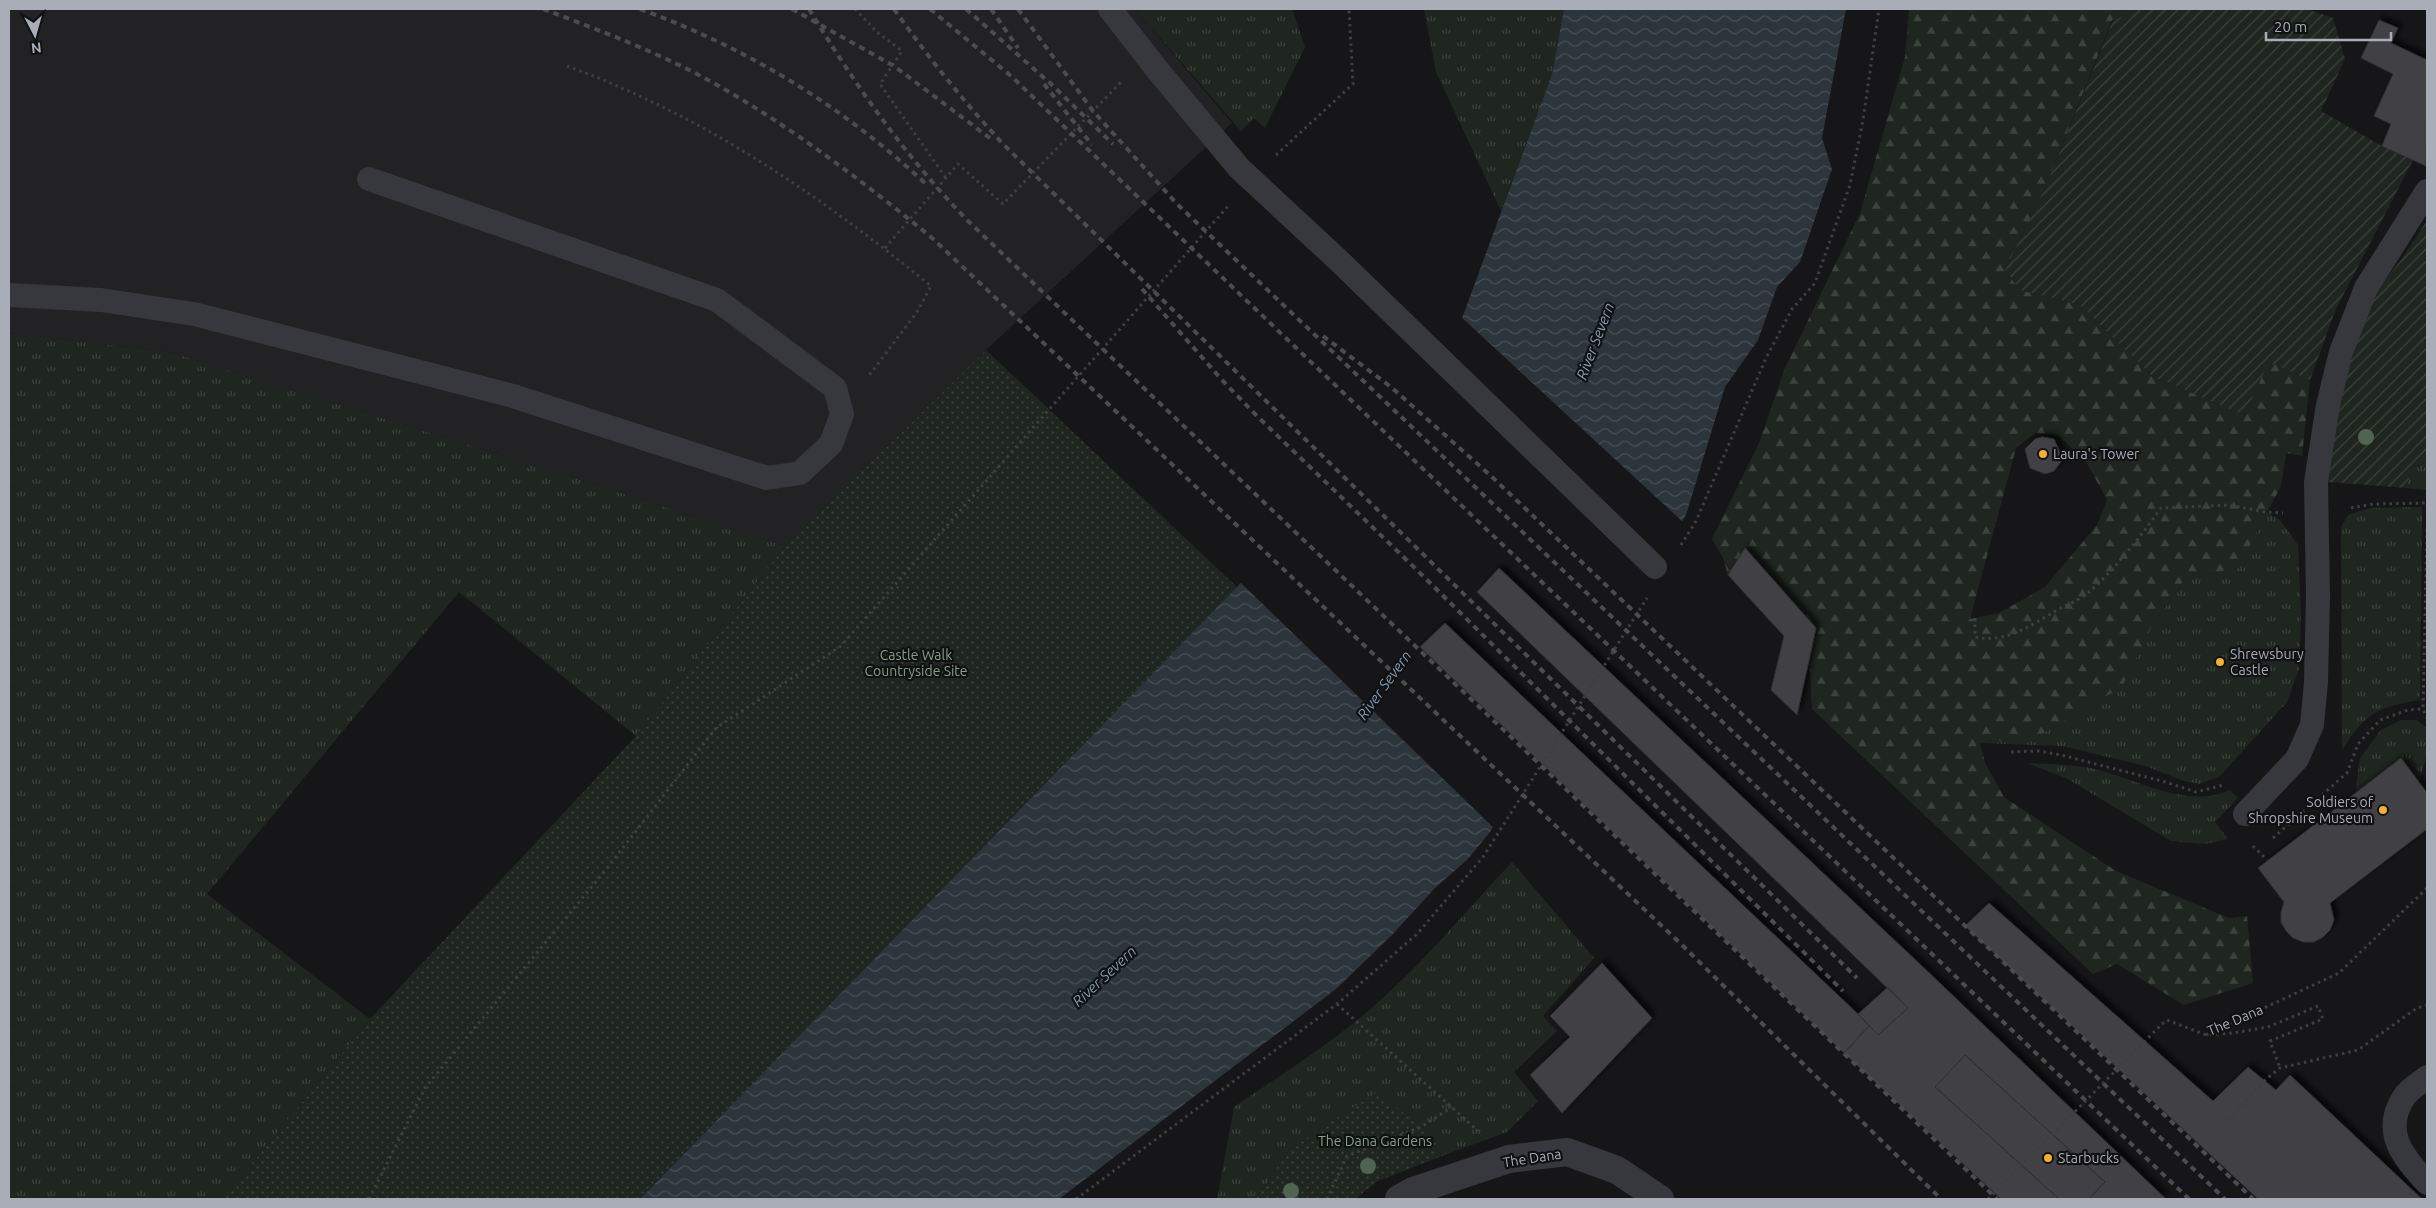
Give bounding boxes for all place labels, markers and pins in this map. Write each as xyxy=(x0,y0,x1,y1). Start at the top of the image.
place label: Laura's Tower xyxy=(2053,446,2140,462)
marker: Laura's Tower xyxy=(2037,448,2049,460)
place label: Shrewsbury Castle xyxy=(2230,646,2304,678)
marker: Shrewsbury Castle xyxy=(2214,656,2226,668)
place label: Soldiers of Shropshire Museum xyxy=(2248,794,2374,826)
marker: Soldiers of Shropshire Museum xyxy=(2377,804,2389,816)
place label: Starbucks xyxy=(2058,1150,2119,1166)
marker: Starbucks xyxy=(2042,1152,2054,1164)

